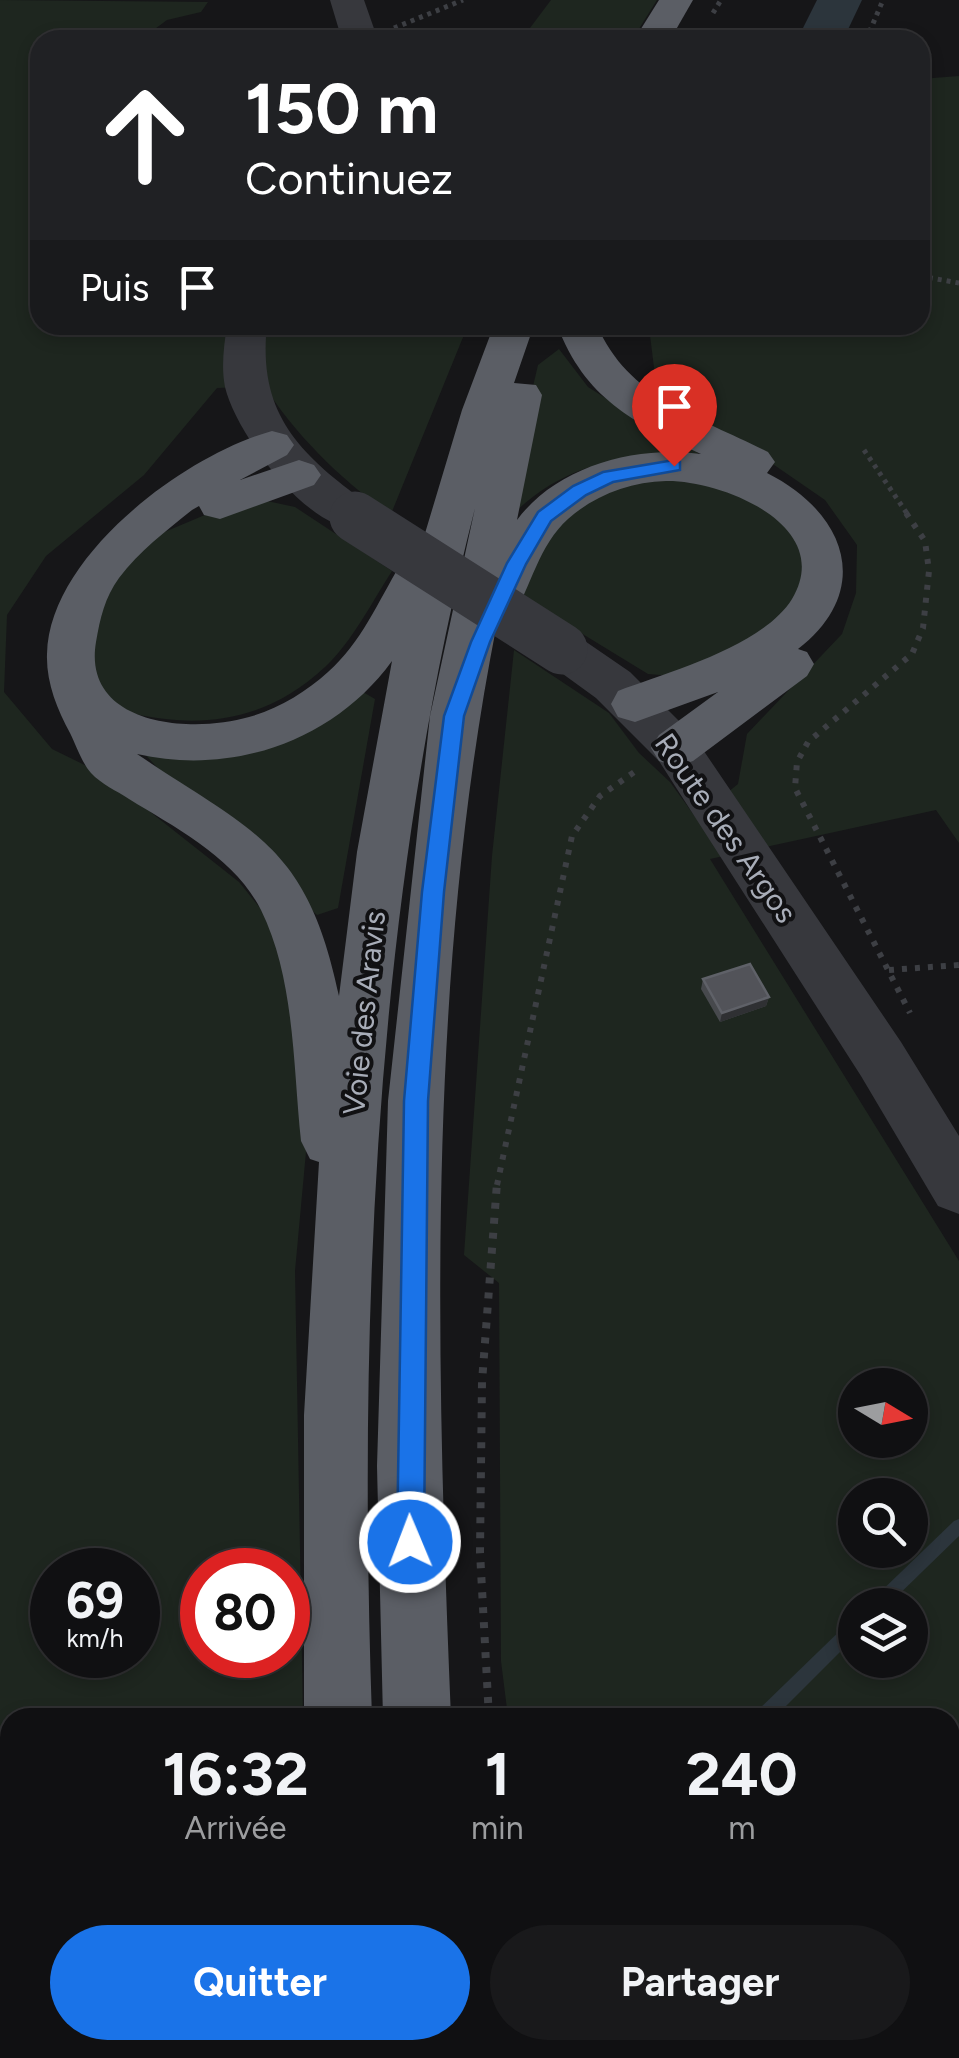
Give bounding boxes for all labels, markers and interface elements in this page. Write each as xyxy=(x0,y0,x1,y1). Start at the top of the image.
text: 150 m xyxy=(245,66,438,151)
icon: ahead xyxy=(80,70,210,200)
text: Continuez xyxy=(245,151,453,205)
icon: arrive xyxy=(170,260,225,315)
text: Puis xyxy=(80,265,150,311)
pin xyxy=(632,364,717,467)
icon: arrive xyxy=(647,379,702,434)
street label: Route des Argos xyxy=(647,726,805,930)
street label: Voie des Aravis xyxy=(335,909,393,1117)
north arrow xyxy=(838,1368,928,1458)
map controls xyxy=(838,1368,928,1678)
button: search xyxy=(838,1478,928,1568)
position arrow xyxy=(358,1490,462,1594)
speed limit sign: 80 xyxy=(180,1548,310,1678)
text: 69 xyxy=(66,1570,124,1631)
button: layers xyxy=(838,1588,928,1678)
text: km/h xyxy=(66,1623,124,1653)
text: 16:32 xyxy=(162,1738,309,1810)
text: 1 xyxy=(485,1738,510,1810)
text: 240 xyxy=(686,1738,798,1810)
text: Arrivée xyxy=(185,1809,287,1847)
text: min xyxy=(471,1809,524,1847)
text: m xyxy=(728,1809,755,1847)
button: Quitter xyxy=(50,1925,470,2040)
button: Partager xyxy=(490,1925,910,2040)

